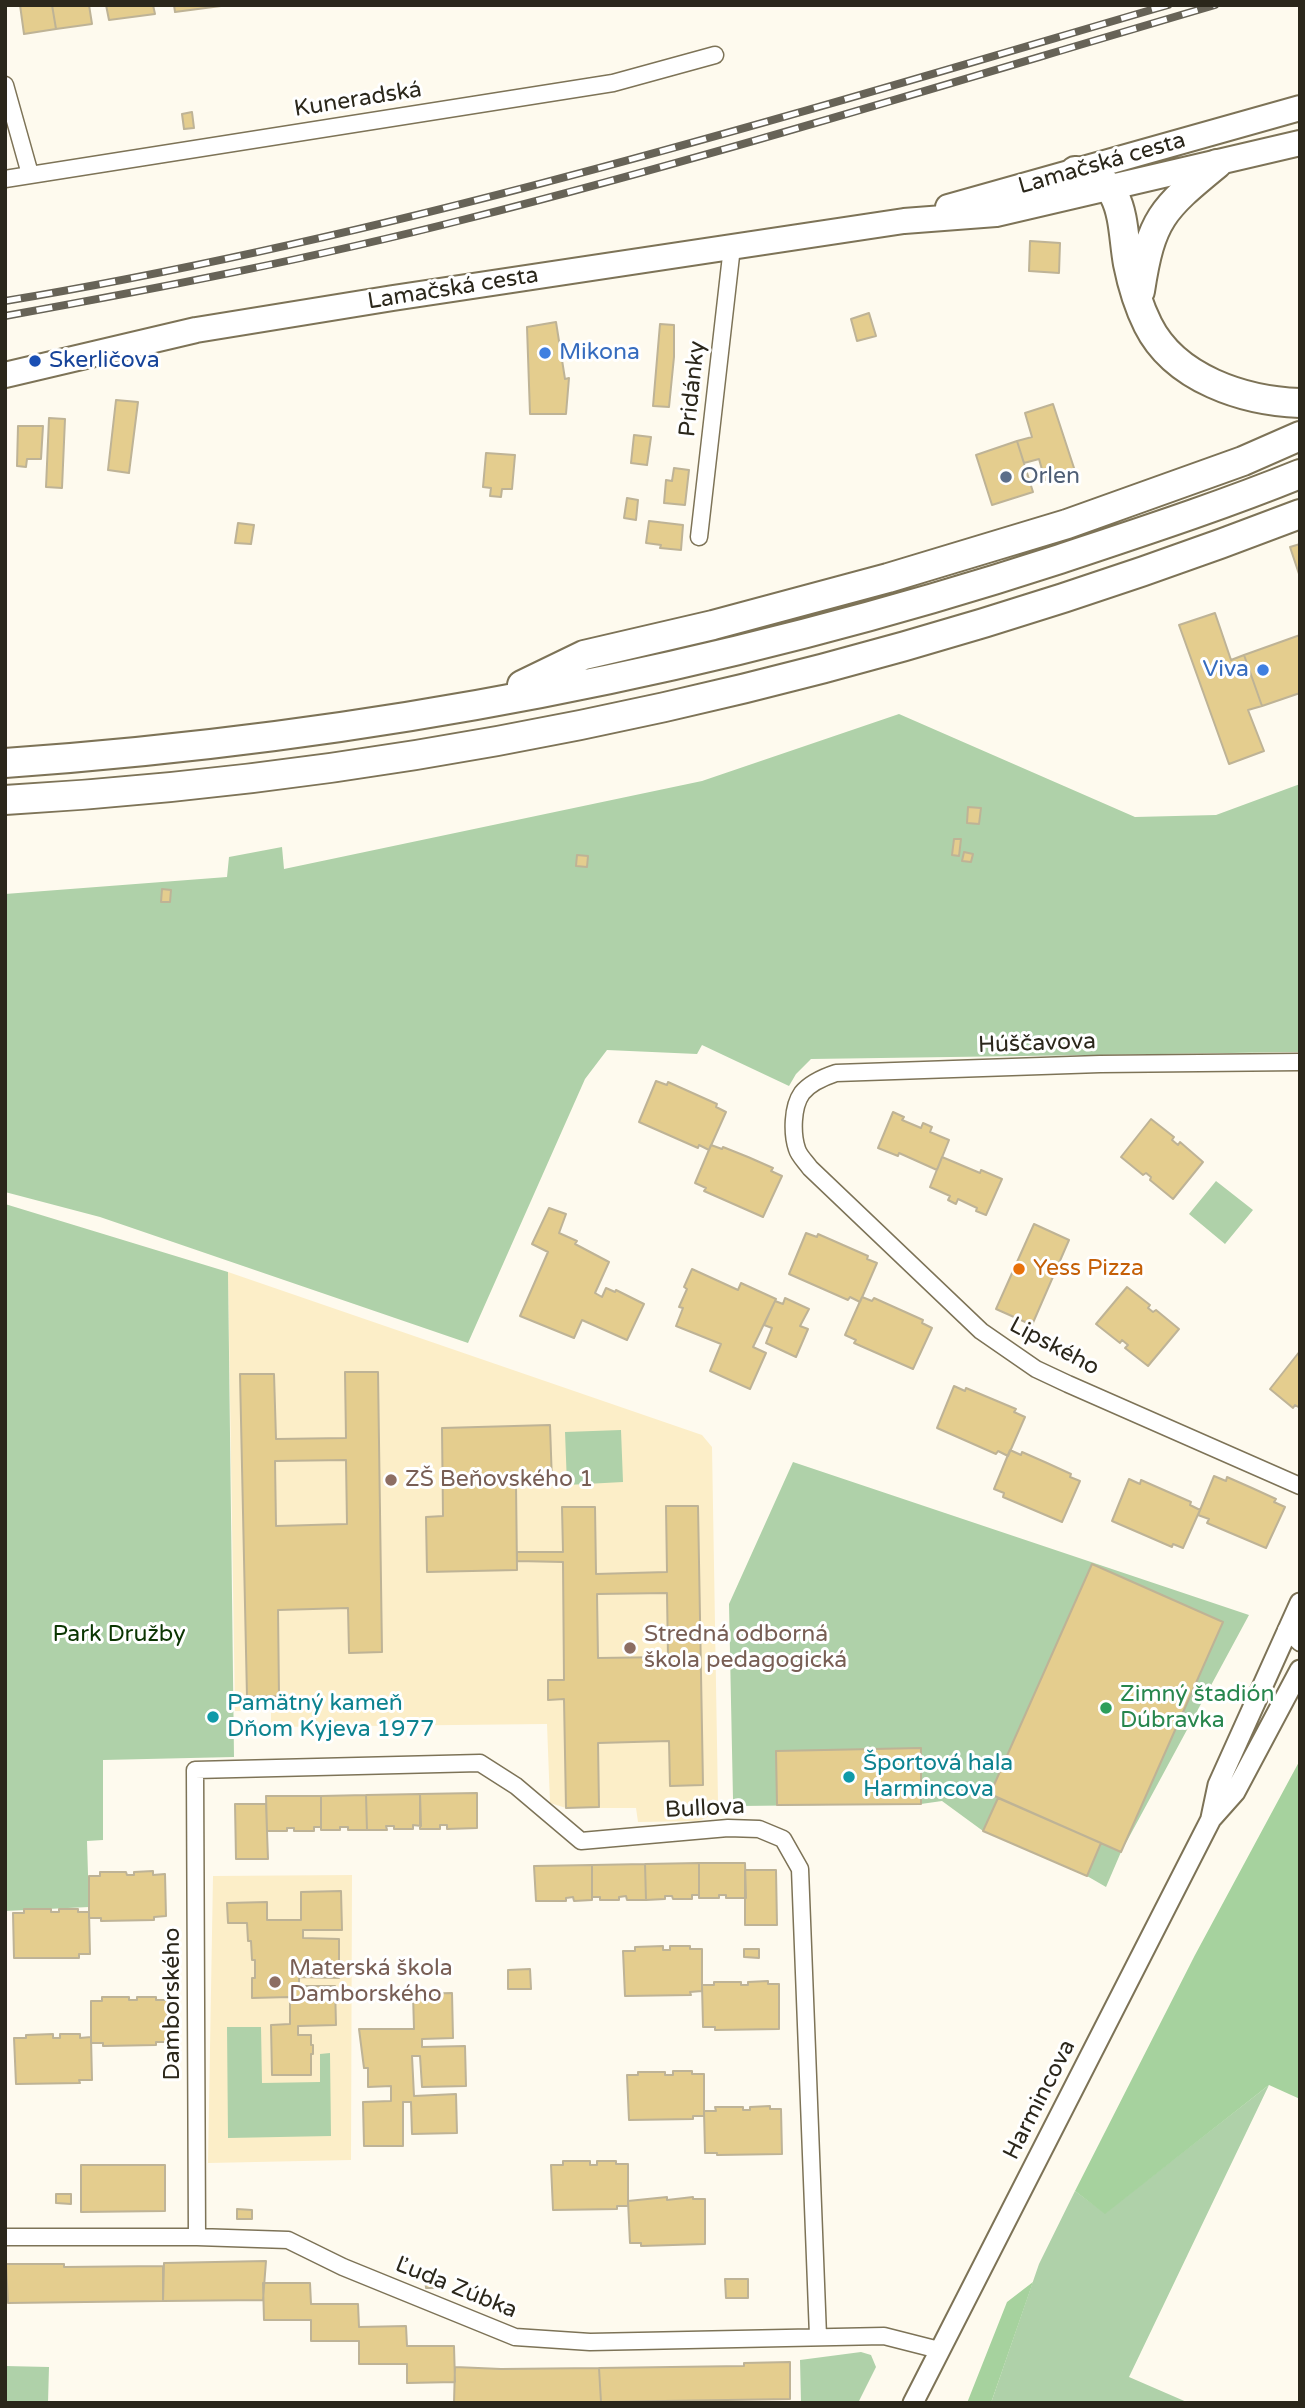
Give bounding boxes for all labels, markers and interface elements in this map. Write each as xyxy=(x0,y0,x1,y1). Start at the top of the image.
street label: Kuneradská xyxy=(292,76,424,124)
street label: Lamačská cesta xyxy=(1015,127,1189,201)
street label: Lamačská cesta xyxy=(366,262,540,316)
place label: Mikona xyxy=(559,339,640,367)
street label: Pridánky xyxy=(674,340,712,438)
marker: Mikona xyxy=(537,345,553,361)
place label: Skerličova xyxy=(49,347,160,375)
marker: Skerličova xyxy=(27,353,43,369)
place label: Orlen xyxy=(1020,463,1080,491)
marker: Orlen xyxy=(998,469,1014,485)
place label: Viva xyxy=(1203,656,1249,684)
marker: Viva xyxy=(1255,662,1271,678)
street label: Húščavova xyxy=(978,1028,1096,1060)
place label: Yess Pizza xyxy=(1033,1255,1144,1283)
marker: Yess Pizza xyxy=(1011,1261,1027,1277)
street label: Lipského xyxy=(1004,1312,1104,1382)
place label: ZŠ Beňovského 1 xyxy=(405,1466,593,1494)
marker: ZŠ Beňovského 1 xyxy=(383,1472,399,1488)
park label: Park Družby xyxy=(52,1621,186,1649)
place label: Stredná odborná škola pedagogická xyxy=(644,1621,847,1675)
marker: Stredná odborná škola pedagogická xyxy=(622,1640,638,1656)
place label: Zimný štadión Dúbravka xyxy=(1120,1681,1275,1735)
place label: Pamätný kameň Dňom Kyjeva 1977 xyxy=(227,1690,434,1744)
marker: Zimný štadión Dúbravka xyxy=(1098,1700,1114,1716)
marker: Pamätný kameň Dňom Kyjeva 1977 xyxy=(205,1709,221,1725)
place label: Športová hala Harmincova xyxy=(863,1750,1013,1804)
marker: Športová hala Harmincova xyxy=(841,1769,857,1785)
street label: Bullova xyxy=(664,1793,746,1825)
street label: Damborského xyxy=(159,1928,187,2080)
place label: Materská škola Damborského xyxy=(289,1955,453,2009)
marker: Materská škola Damborského xyxy=(267,1974,283,1990)
street label: Harmincova xyxy=(998,2035,1082,2165)
street label: Ľuda Zúbka xyxy=(391,2251,521,2325)

